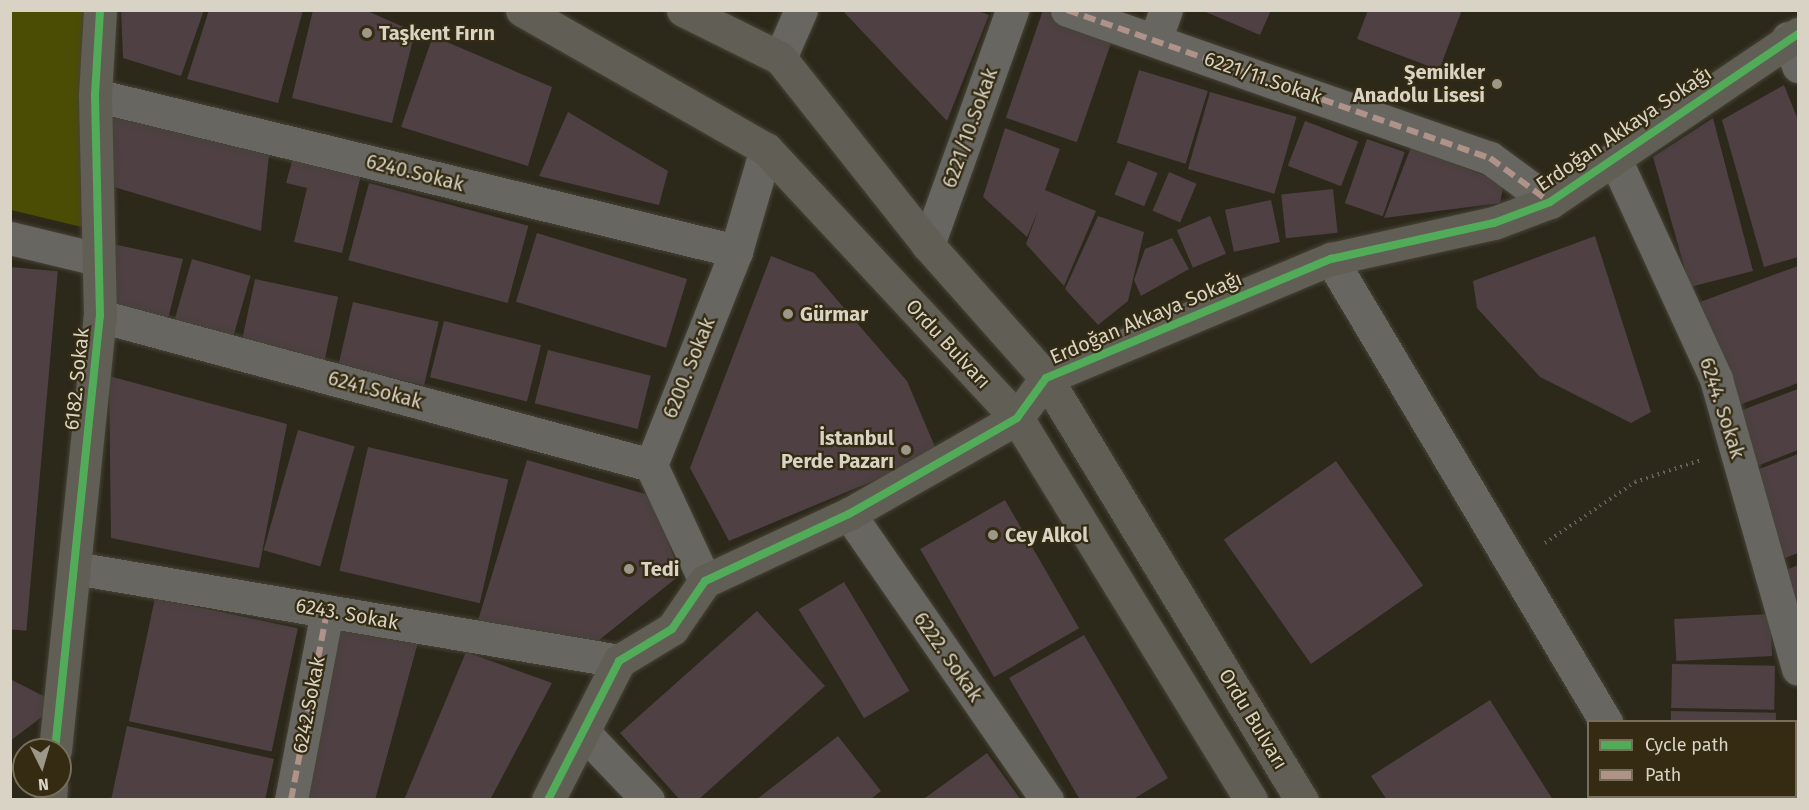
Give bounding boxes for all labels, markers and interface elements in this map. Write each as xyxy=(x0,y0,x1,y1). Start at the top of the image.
place label: Taşkent Fırın xyxy=(379,21,495,45)
marker: Taşkent Fırın xyxy=(360,26,374,40)
street label: 6221/11.Sokak xyxy=(1201,47,1325,109)
place label: Şemikler Anadolu Lisesi xyxy=(1353,60,1485,107)
street label: Erdoğan Akkaya Sokağı xyxy=(1532,61,1716,197)
street label: 6221/10.Sokak xyxy=(937,65,1003,191)
marker: Şemikler Anadolu Lisesi xyxy=(1490,77,1504,91)
street label: 6240.Sokak xyxy=(364,149,466,197)
street label: Erdoğan Akkaya Sokağı xyxy=(1046,267,1246,369)
street label: Ordu Bulvarı xyxy=(901,294,995,394)
place label: Gürmar xyxy=(800,302,868,326)
marker: Gürmar xyxy=(781,307,795,321)
street label: 6200. Sokak xyxy=(658,314,720,422)
street label: 6182. Sokak xyxy=(60,327,94,431)
street label: 6244. Sokak xyxy=(1694,354,1750,462)
street label: 6241.Sokak xyxy=(325,366,425,414)
place label: İstanbul Perde Pazarı xyxy=(781,426,894,473)
marker: İstanbul Perde Pazarı xyxy=(899,443,913,457)
place label: Cey Alkol xyxy=(1005,523,1088,547)
marker: Cey Alkol xyxy=(986,528,1000,542)
place label: Tedi xyxy=(641,557,679,581)
marker: Tedi xyxy=(622,562,636,576)
street label: 6243. Sokak xyxy=(294,593,400,635)
street label: 6222. Sokak xyxy=(908,608,988,706)
street label: 6242.Sokak xyxy=(288,654,330,756)
street label: Ordu Bulvarı xyxy=(1214,664,1292,774)
legend xyxy=(1587,720,1797,798)
text: Cycle path xyxy=(1645,734,1729,756)
north arrow xyxy=(12,738,72,798)
text: Path xyxy=(1645,764,1681,786)
text: N xyxy=(37,775,50,794)

